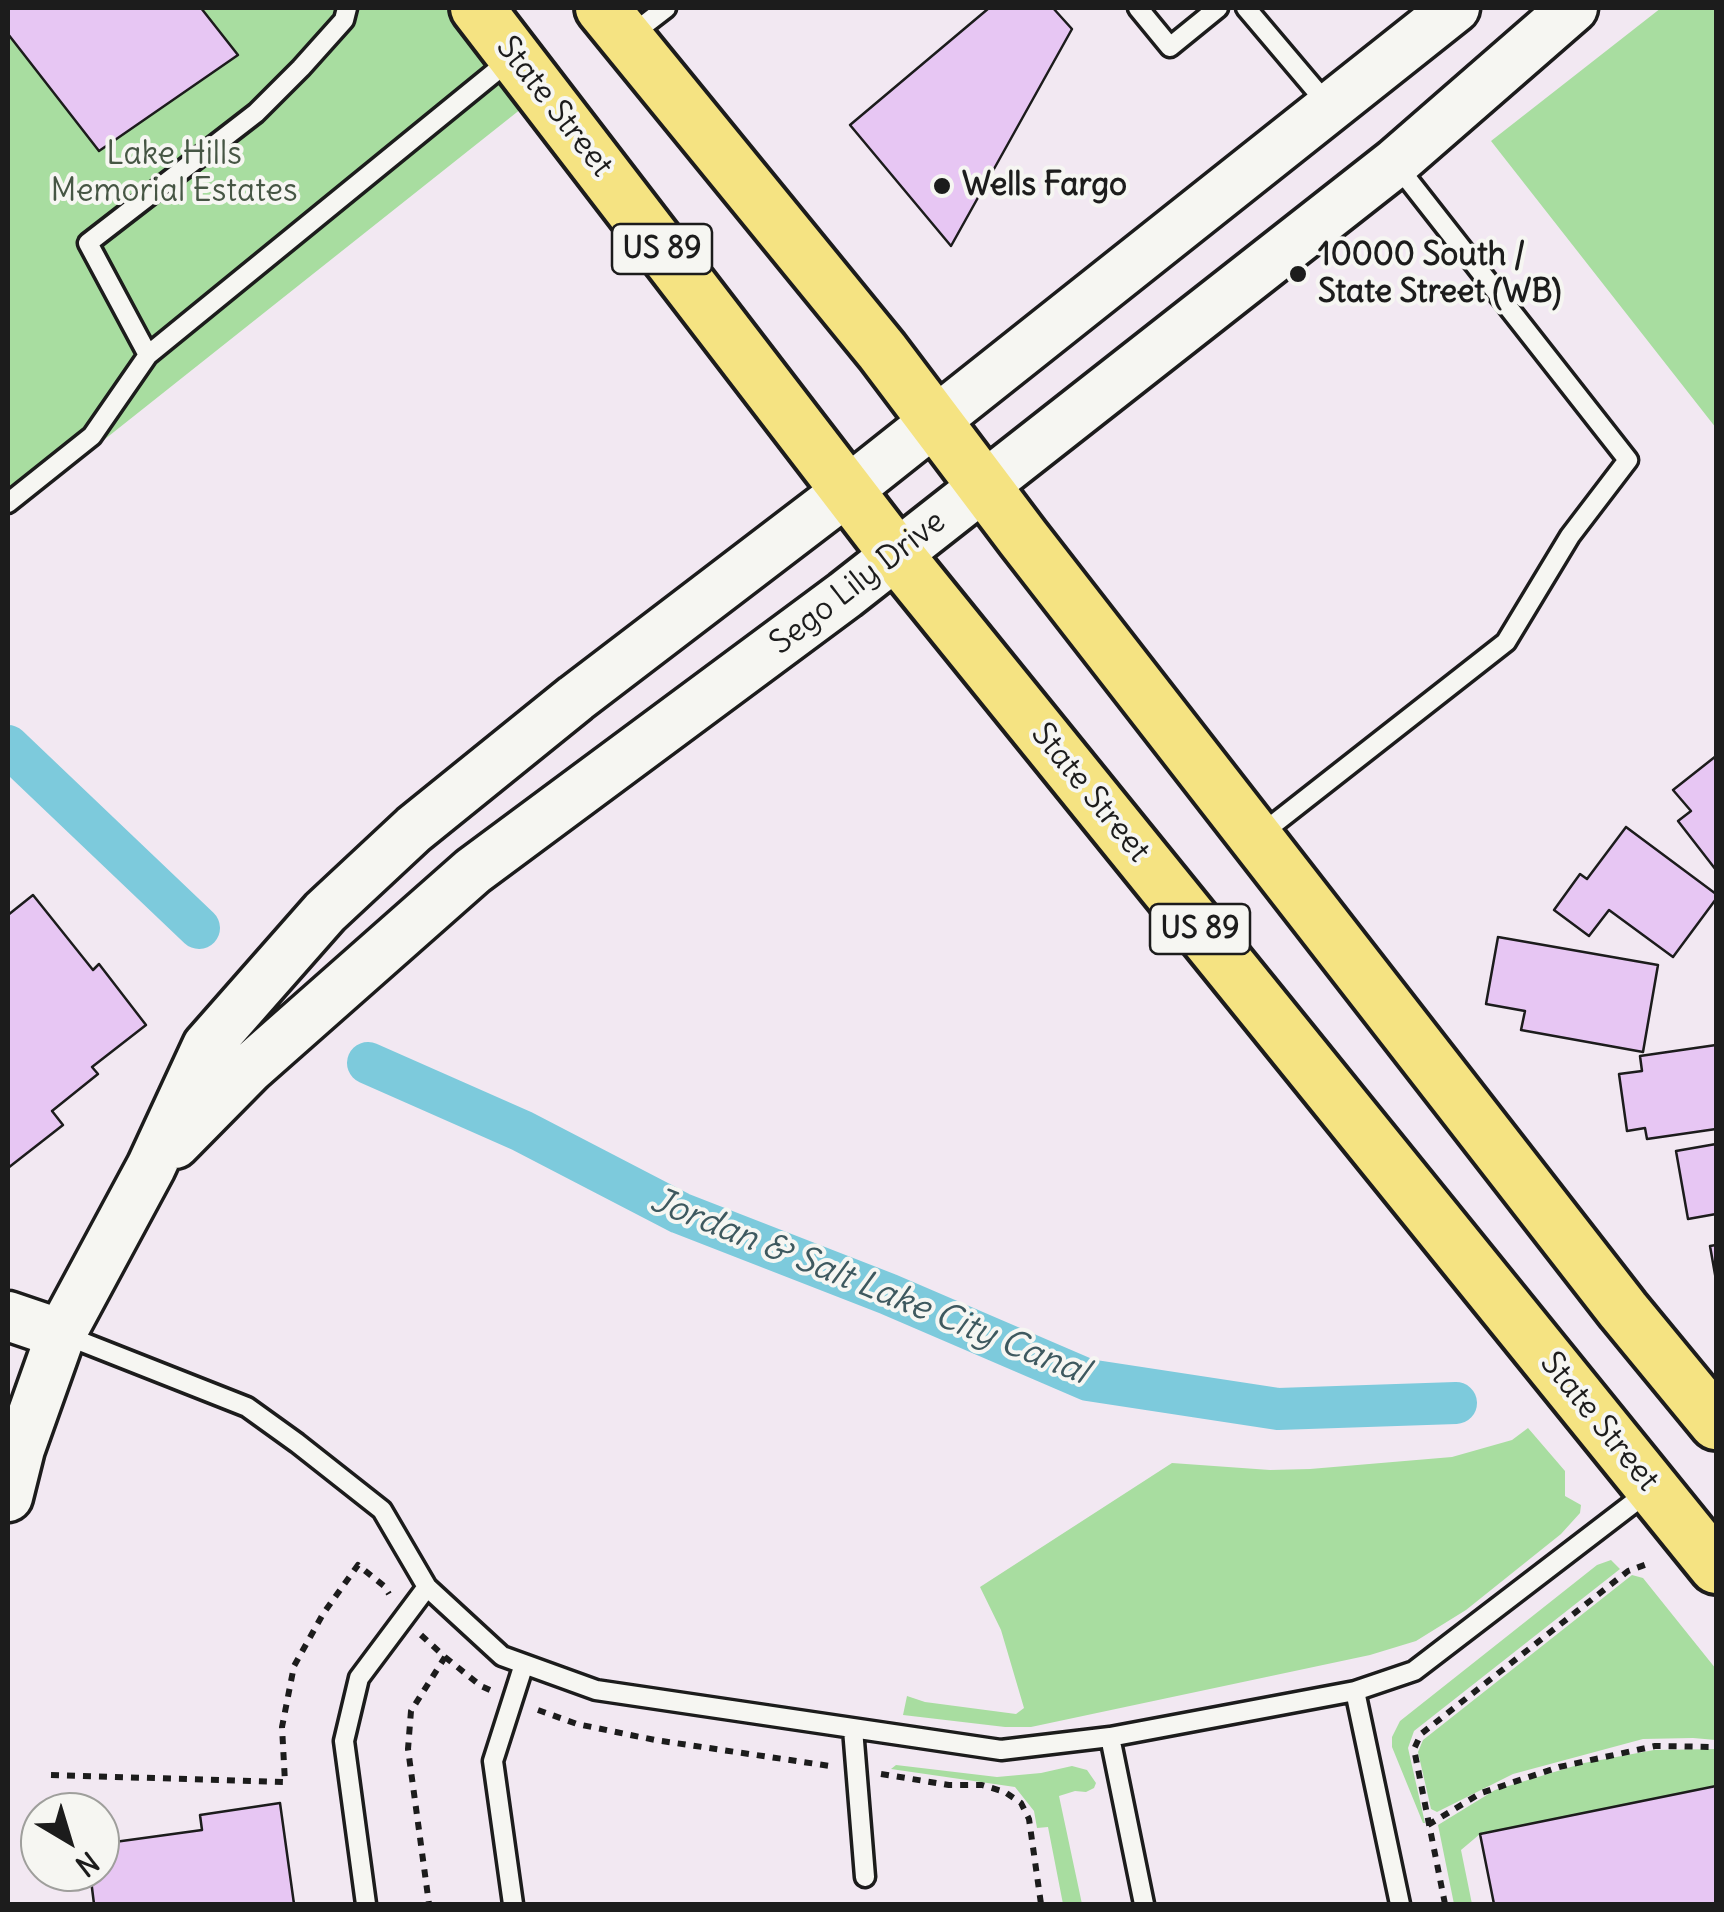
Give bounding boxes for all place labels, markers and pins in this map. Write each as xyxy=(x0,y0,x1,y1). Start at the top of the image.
place label: Wells Fargo xyxy=(962,167,1127,205)
marker: Wells Fargo xyxy=(931,175,953,197)
place label: 10000 South / State Street (WB) xyxy=(1318,237,1561,312)
marker: 10000 South / State Street (WB) xyxy=(1287,263,1309,285)

